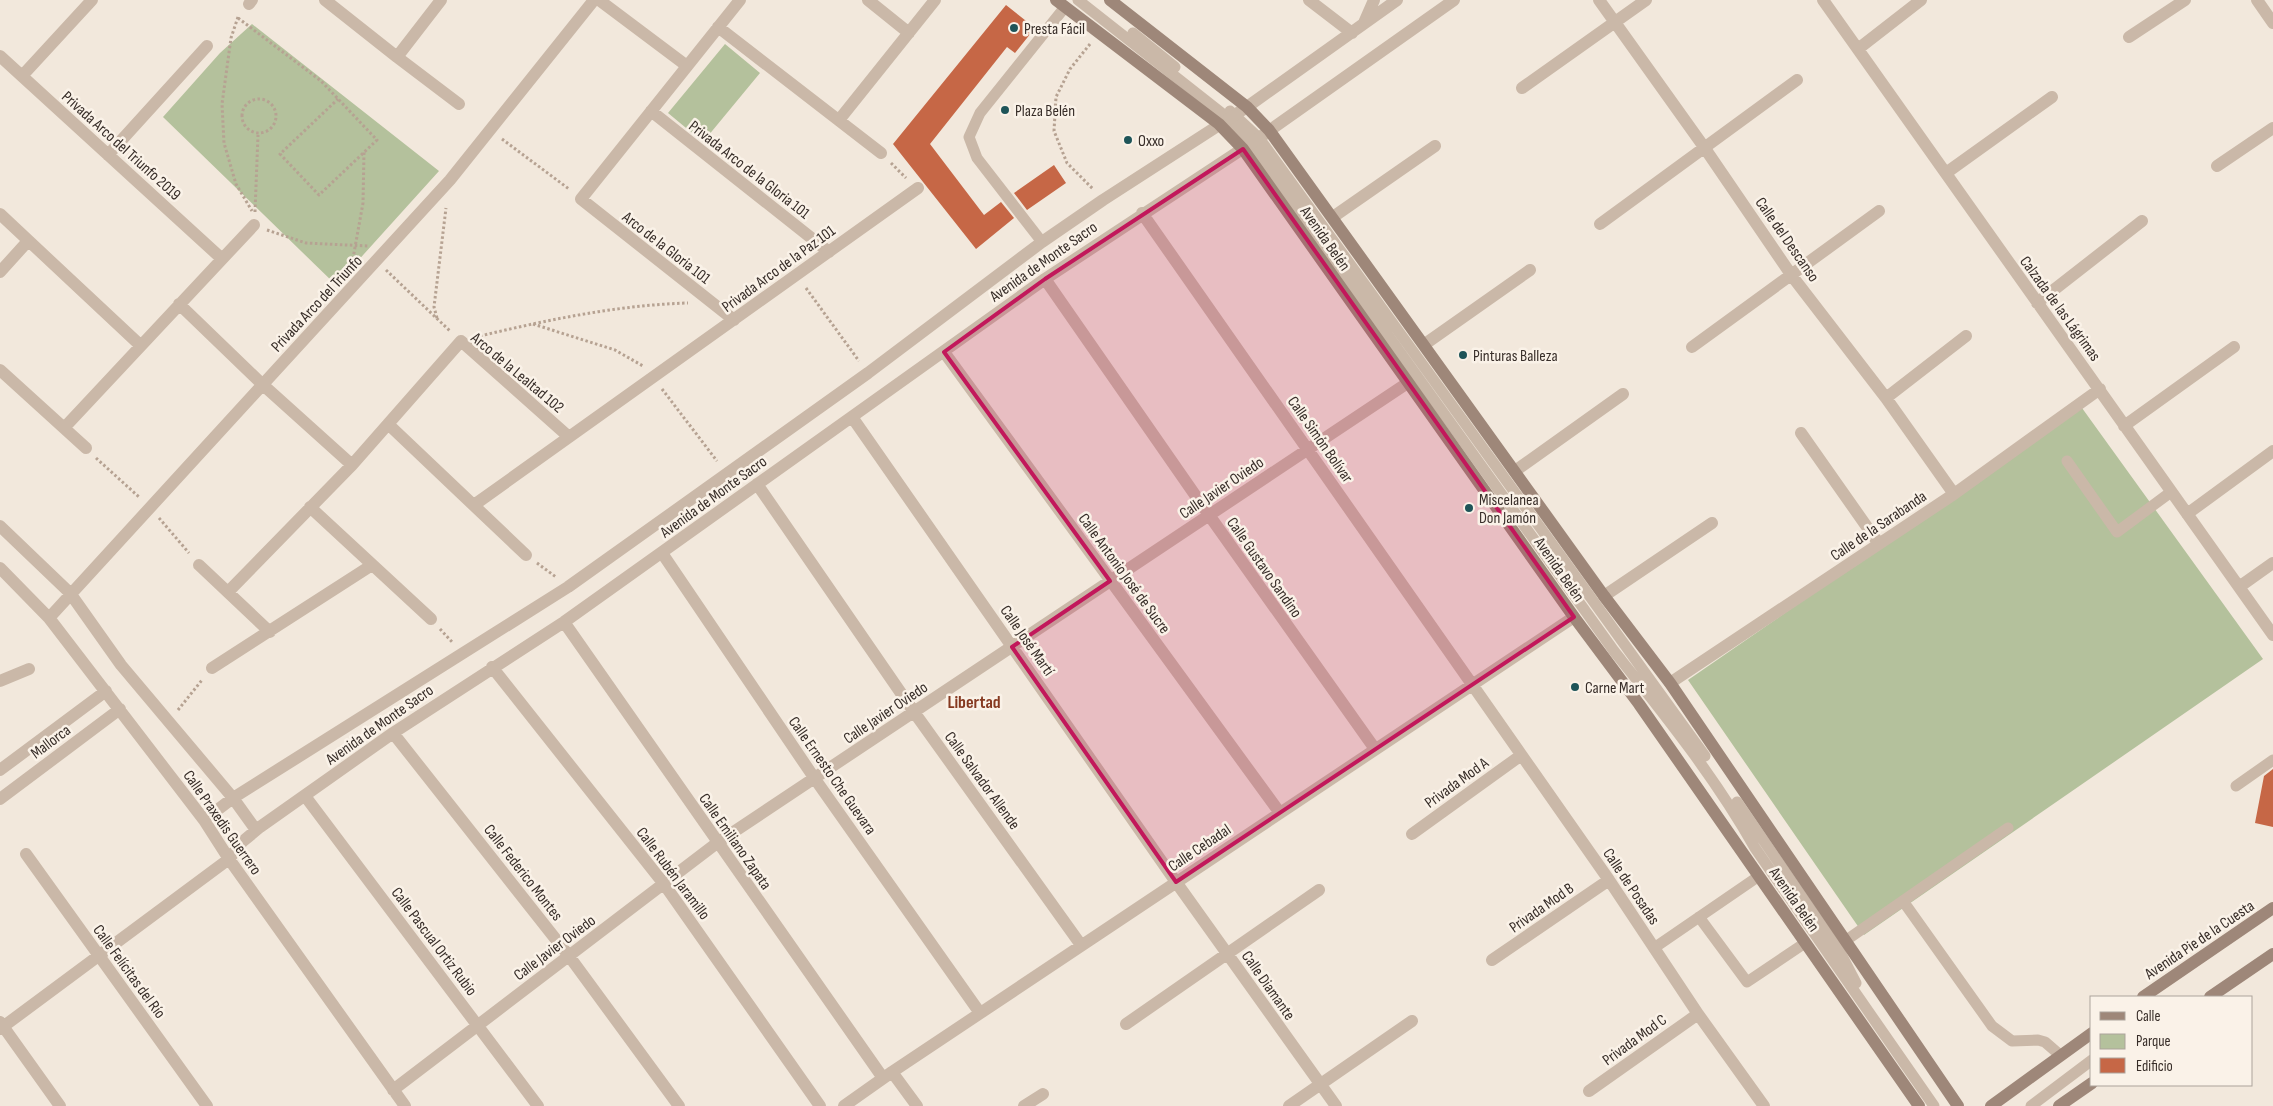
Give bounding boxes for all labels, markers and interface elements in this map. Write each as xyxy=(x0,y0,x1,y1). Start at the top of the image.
place label: Presta Fácil xyxy=(1024,20,1085,39)
marker: Presta Fácil xyxy=(1008,22,1020,34)
street label: Privada Arco del Triunfo 2019 xyxy=(58,88,184,205)
place label: Plaza Belén xyxy=(1015,102,1075,121)
marker: Plaza Belén xyxy=(999,104,1011,116)
street label: Privada Arco de la Gloria 101 xyxy=(685,117,814,224)
place label: Oxxo xyxy=(1138,132,1164,151)
marker: Oxxo xyxy=(1122,134,1134,146)
street label: Calle del Descanso xyxy=(1751,194,1823,286)
street label: Avenida Belén xyxy=(1295,202,1354,275)
street label: Arco de la Gloria 101 xyxy=(617,207,714,289)
street label: Avenida de Monte Sacro xyxy=(986,218,1101,307)
street label: Privada Arco de la Paz 101 xyxy=(718,221,840,317)
street label: Privada Arco del Triunfo xyxy=(268,252,367,356)
street label: Calzada de las Lágrimas xyxy=(2015,253,2104,365)
street label: Arco de la Lealtad 102 xyxy=(466,328,567,417)
place label: Pinturas Balleza xyxy=(1473,347,1558,366)
marker: Pinturas Balleza xyxy=(1457,349,1469,361)
street label: Calle Simón Bolívar xyxy=(1283,393,1357,487)
street label: Avenida de Monte Sacro xyxy=(656,452,771,543)
street label: Calle Javier Oviedo xyxy=(1176,453,1268,523)
street label: Calle de la Sarabanda xyxy=(1827,487,1931,565)
place label: Miscelanea Don Jamón xyxy=(1479,491,1539,528)
marker: Miscelanea Don Jamón xyxy=(1463,502,1475,514)
street label: Calle Antonio José de Sucre xyxy=(1074,510,1174,638)
street label: Calle Gustavo Sandino xyxy=(1222,514,1305,622)
street label: Avenida Belén xyxy=(1529,533,1588,606)
street label: Calle José Martí xyxy=(996,602,1058,680)
street label: Calle Javier Oviedo xyxy=(840,678,932,748)
place label: Carne Mart xyxy=(1585,679,1645,698)
street label: Avenida de Monte Sacro xyxy=(322,681,437,770)
marker: Carne Mart xyxy=(1569,681,1581,693)
district label: Libertad xyxy=(947,692,1001,713)
street label: Calle Ernesto Che Guevara xyxy=(784,713,880,839)
street label: Mallorca xyxy=(27,721,75,763)
street label: Calle Salvador Allende xyxy=(940,728,1024,834)
street label: Privada Mod A xyxy=(1421,754,1493,813)
street label: Calle Praxedis Guerrero xyxy=(179,767,265,879)
street label: Calle Emiliano Zapata xyxy=(695,790,775,894)
street label: Calle Cebadal xyxy=(1165,820,1235,876)
street label: Calle Federico Montes xyxy=(479,821,566,925)
street label: Calle Rubén Jaramillo xyxy=(632,824,714,924)
street label: Calle de Posadas xyxy=(1598,845,1663,929)
street label: Avenida Belén xyxy=(1764,863,1823,936)
street label: Privada Mod B xyxy=(1506,879,1578,937)
street label: Calle Pascual Ortiz Rubio xyxy=(387,884,481,1000)
street label: Avenida Pie de la Cuesta xyxy=(2141,897,2258,984)
street label: Calle Javier Oviedo xyxy=(510,911,600,985)
street label: Calle Felícitas del Río xyxy=(88,921,169,1022)
street label: Calle Diamante xyxy=(1237,948,1299,1024)
legend xyxy=(2090,996,2253,1086)
text: Calle xyxy=(2136,1007,2160,1026)
street label: Privada Mod C xyxy=(1599,1010,1671,1070)
text: Parque xyxy=(2136,1032,2171,1051)
text: Edificio xyxy=(2136,1057,2173,1076)

